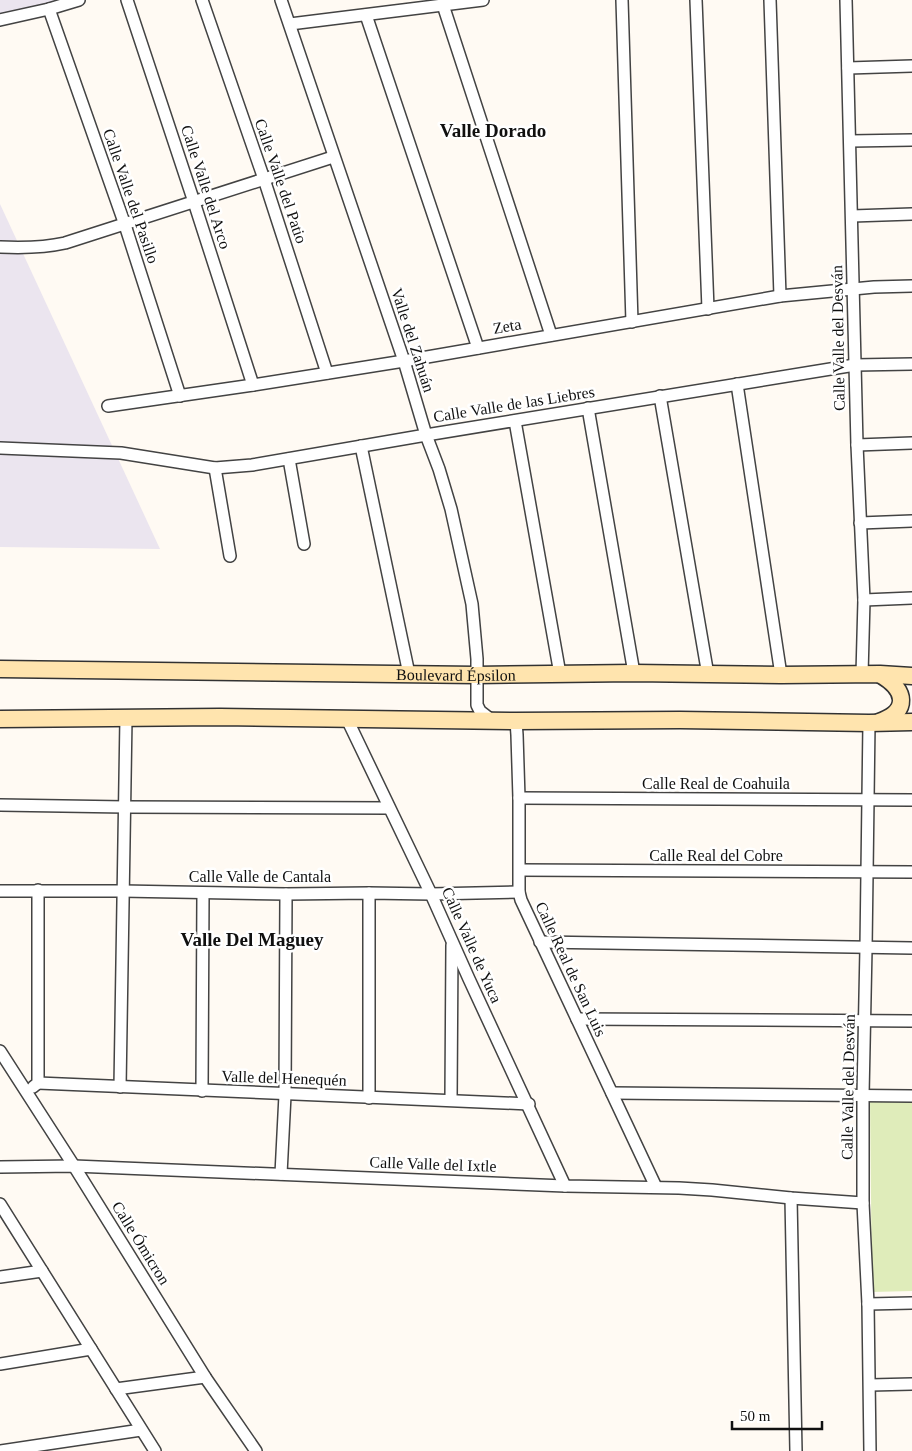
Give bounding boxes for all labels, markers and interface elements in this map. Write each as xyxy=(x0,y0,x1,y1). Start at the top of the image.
street label: Calle Valle del Patio xyxy=(252,116,310,246)
district label: Valle Dorado xyxy=(440,120,546,141)
street label: Calle Valle del Arco xyxy=(178,123,234,251)
street label: Calle Valle del Pasillo xyxy=(100,126,162,266)
street label: Calle Valle del Desván xyxy=(828,265,848,411)
street label: Valle del Zahuán xyxy=(388,286,438,394)
street label: Zeta xyxy=(492,315,522,337)
street label: Calle Valle de las Liebres xyxy=(432,383,596,425)
street label: Boulevard Épsilon xyxy=(396,665,516,684)
street label: Calle Real de Coahuila xyxy=(642,775,790,792)
street label: Calle Real del Cobre xyxy=(649,847,783,864)
street label: Calle Valle de Cantala xyxy=(189,868,331,885)
street label: Calle Valle de Yuca xyxy=(439,885,505,1005)
street label: Calle Real de San Luis xyxy=(532,899,610,1039)
district label: Valle Del Maguey xyxy=(181,929,324,950)
street label: Calle Valle del Desván xyxy=(838,1014,858,1160)
street label: Valle del Henequén xyxy=(221,1067,347,1090)
street label: Calle Valle del Ixtle xyxy=(369,1153,497,1175)
street label: Calle Ómicron xyxy=(109,1198,174,1288)
scale bar xyxy=(732,1398,822,1430)
text: 50 m xyxy=(740,1408,771,1424)

